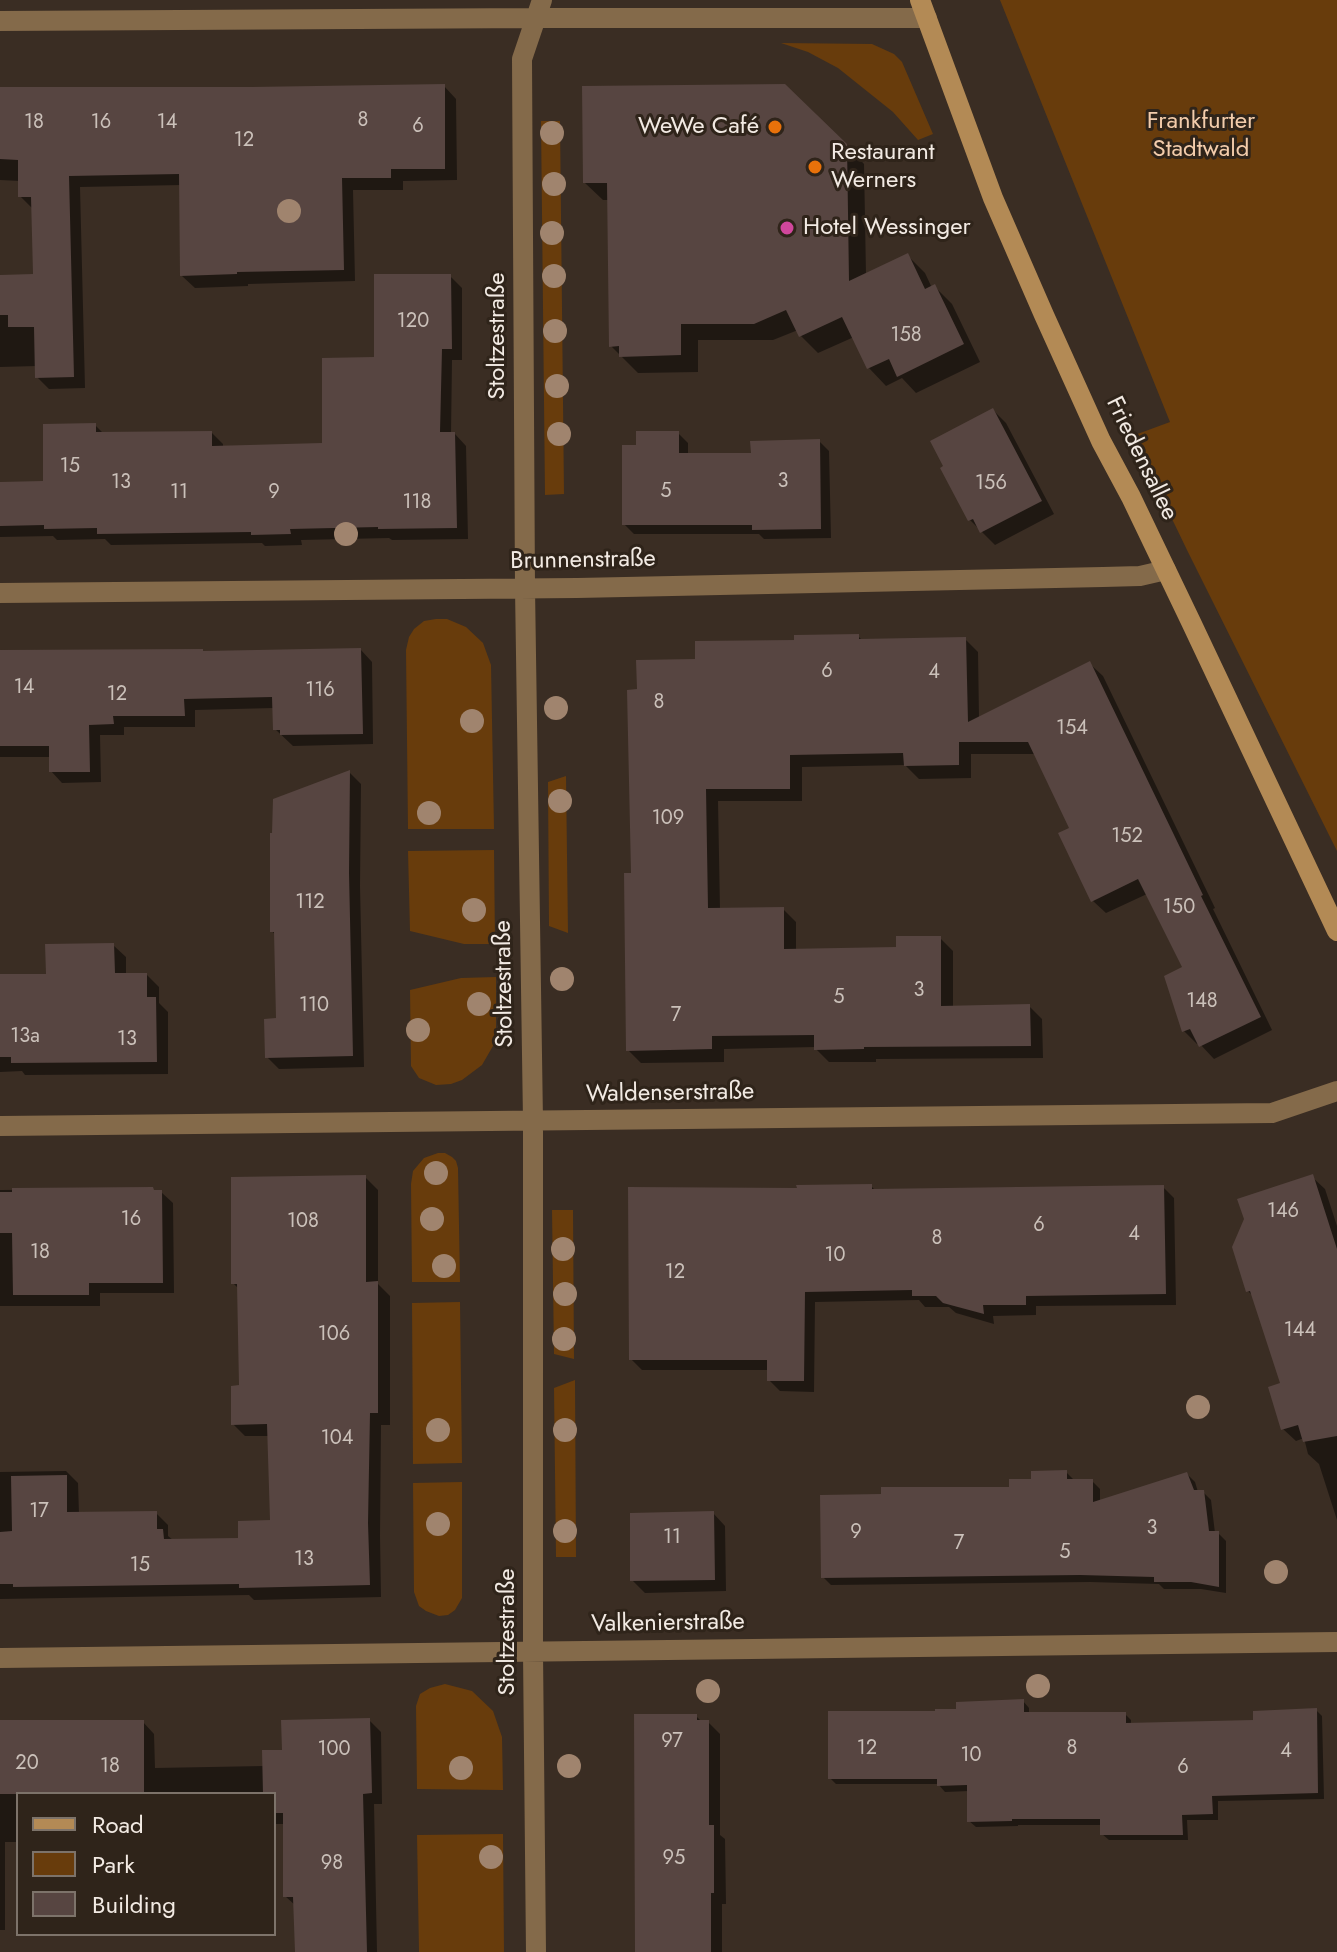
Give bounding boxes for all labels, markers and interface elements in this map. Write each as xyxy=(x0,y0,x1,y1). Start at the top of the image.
park label: Frankfurter Stadtwald xyxy=(1147,108,1255,164)
house number: 8 xyxy=(358,109,368,133)
house number: 18 xyxy=(24,111,44,135)
house number: 16 xyxy=(91,111,111,135)
house number: 14 xyxy=(157,111,177,135)
place label: WeWe Café xyxy=(638,113,759,141)
house number: 6 xyxy=(412,115,424,139)
marker: WeWe Café xyxy=(766,118,784,136)
house number: 12 xyxy=(234,129,254,153)
place label: Restaurant Werners xyxy=(831,139,935,195)
marker: Restaurant Werners xyxy=(806,158,824,176)
place label: Hotel Wessinger xyxy=(803,214,971,242)
marker: Hotel Wessinger xyxy=(778,219,796,237)
street label: Stoltzestraße xyxy=(484,272,512,400)
house number: 120 xyxy=(397,310,429,334)
house number: 158 xyxy=(890,324,922,348)
street label: Friedensallee xyxy=(1099,392,1183,526)
house number: 15 xyxy=(60,455,80,479)
house number: 3 xyxy=(778,470,788,494)
house number: 13 xyxy=(111,471,131,495)
house number: 156 xyxy=(975,472,1007,496)
house number: 5 xyxy=(660,480,672,504)
house number: 11 xyxy=(170,481,188,505)
house number: 9 xyxy=(268,481,280,505)
house number: 118 xyxy=(403,491,431,515)
street label: Brunnenstraße xyxy=(510,545,656,577)
house number: 6 xyxy=(821,660,833,684)
house number: 4 xyxy=(928,661,940,685)
house number: 14 xyxy=(14,676,34,700)
house number: 116 xyxy=(305,679,335,703)
house number: 12 xyxy=(107,683,127,707)
house number: 8 xyxy=(654,691,664,715)
house number: 154 xyxy=(1056,717,1088,741)
house number: 109 xyxy=(652,807,684,831)
house number: 152 xyxy=(1111,825,1143,849)
house number: 112 xyxy=(295,891,325,915)
house number: 150 xyxy=(1163,896,1195,920)
street label: Stoltzestraße xyxy=(489,920,521,1048)
house number: 3 xyxy=(914,979,924,1003)
house number: 5 xyxy=(833,986,845,1010)
house number: 148 xyxy=(1186,990,1218,1014)
house number: 110 xyxy=(299,994,329,1018)
house number: 7 xyxy=(671,1004,681,1028)
house number: 13a xyxy=(10,1025,40,1049)
house number: 13 xyxy=(117,1028,137,1052)
street label: Waldenserstraße xyxy=(586,1078,754,1110)
house number: 146 xyxy=(1267,1200,1299,1224)
house number: 16 xyxy=(121,1208,141,1232)
house number: 108 xyxy=(287,1210,319,1234)
house number: 6 xyxy=(1033,1214,1045,1238)
house number: 4 xyxy=(1128,1223,1140,1247)
house number: 8 xyxy=(932,1227,942,1251)
house number: 18 xyxy=(30,1241,50,1265)
house number: 10 xyxy=(825,1244,845,1268)
house number: 12 xyxy=(665,1261,685,1285)
house number: 144 xyxy=(1284,1319,1316,1343)
house number: 106 xyxy=(318,1323,350,1347)
house number: 104 xyxy=(321,1427,353,1451)
house number: 17 xyxy=(29,1500,49,1524)
house number: 3 xyxy=(1147,1517,1157,1541)
house number: 9 xyxy=(850,1521,862,1545)
house number: 11 xyxy=(663,1526,681,1550)
house number: 7 xyxy=(954,1532,964,1556)
house number: 5 xyxy=(1059,1541,1071,1565)
house number: 13 xyxy=(294,1548,314,1572)
house number: 15 xyxy=(130,1554,150,1578)
street label: Stoltzestraße xyxy=(494,1568,522,1696)
street label: Valkenierstraße xyxy=(591,1608,745,1640)
house number: 97 xyxy=(661,1730,683,1754)
house number: 12 xyxy=(857,1737,877,1761)
house number: 8 xyxy=(1067,1737,1077,1761)
house number: 100 xyxy=(318,1738,350,1762)
house number: 4 xyxy=(1280,1740,1292,1764)
house number: 10 xyxy=(961,1744,981,1768)
house number: 20 xyxy=(15,1752,39,1776)
house number: 18 xyxy=(100,1755,120,1779)
house number: 6 xyxy=(1177,1756,1189,1780)
legend xyxy=(16,1792,276,1936)
text: Road xyxy=(92,1807,144,1842)
text: Park xyxy=(92,1847,135,1882)
house number: 95 xyxy=(663,1847,685,1871)
house number: 98 xyxy=(321,1852,343,1876)
text: Building xyxy=(92,1887,176,1922)

